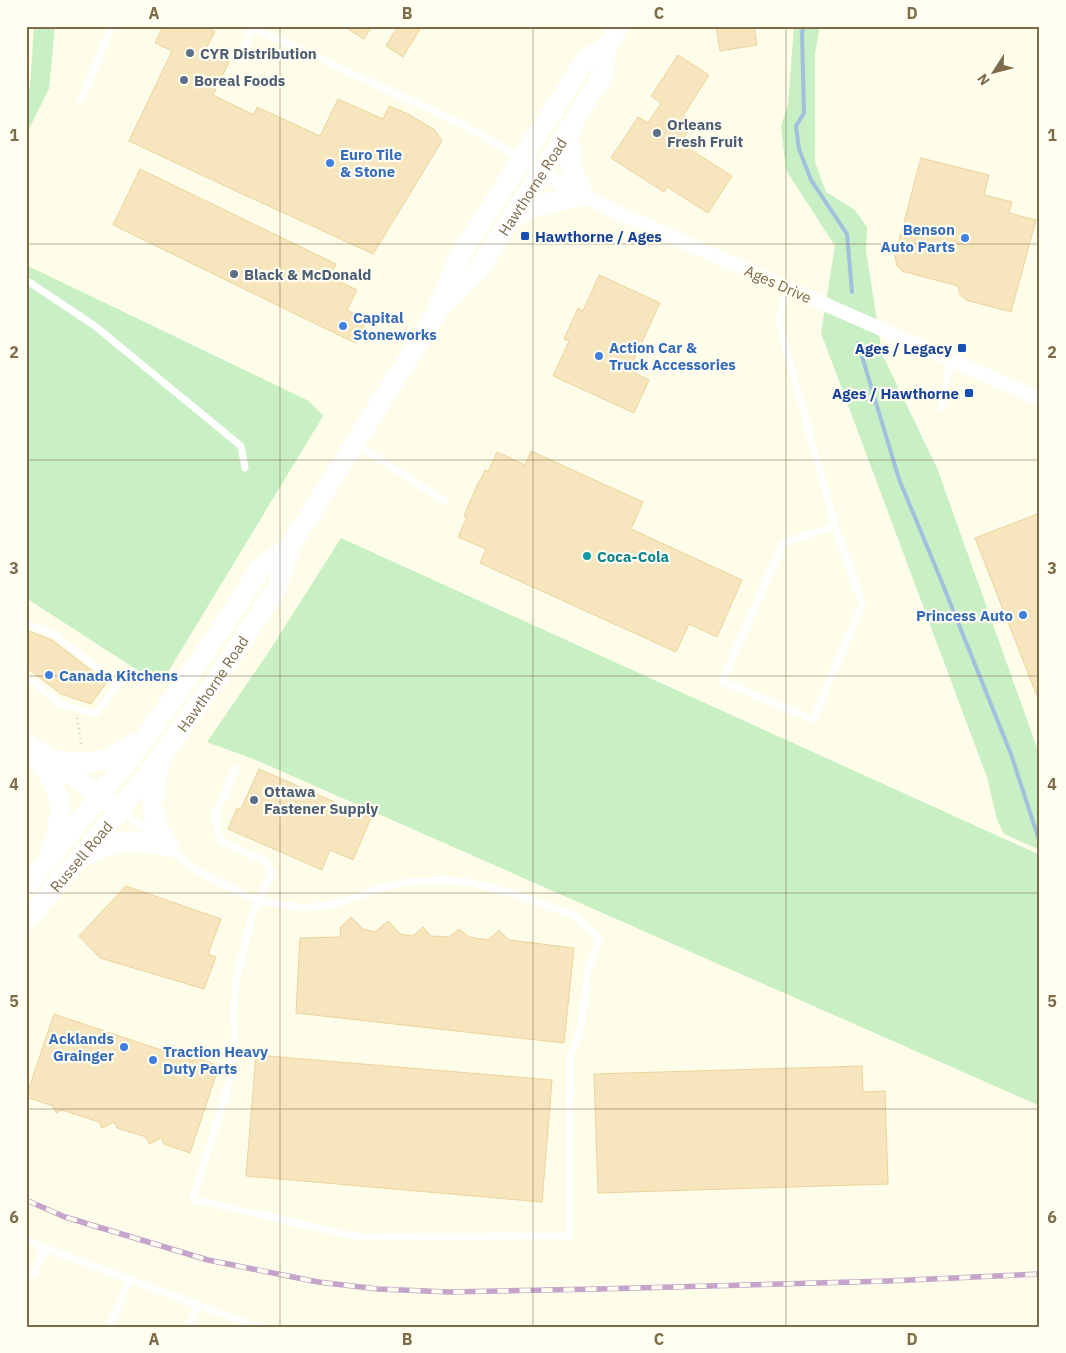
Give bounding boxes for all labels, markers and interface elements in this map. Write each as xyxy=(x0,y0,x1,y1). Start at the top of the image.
text: A xyxy=(149,3,160,23)
text: B xyxy=(402,3,413,23)
text: C xyxy=(654,3,664,23)
text: D xyxy=(906,3,918,23)
place label: CYR Distribution xyxy=(200,44,317,63)
marker: CYR Distribution xyxy=(184,47,196,59)
north arrow xyxy=(968,48,1018,98)
text: N xyxy=(973,70,994,89)
place label: Boreal Foods xyxy=(194,71,286,90)
marker: Boreal Foods xyxy=(178,74,190,86)
place label: Orleans Fresh Fruit xyxy=(667,115,743,151)
text: 1 xyxy=(9,125,19,145)
text: 1 xyxy=(1047,125,1057,145)
marker: Orleans Fresh Fruit xyxy=(651,127,663,139)
street label: Hawthorne Road xyxy=(494,134,571,239)
place label: Euro Tile & Stone xyxy=(340,145,402,181)
marker: Euro Tile & Stone xyxy=(324,157,336,169)
place label: Benson Auto Parts xyxy=(881,220,955,256)
place label: Hawthorne / Ages xyxy=(535,227,662,246)
marker: Hawthorne / Ages xyxy=(519,230,531,242)
marker: Benson Auto Parts xyxy=(959,232,971,244)
street label: Ages Drive xyxy=(742,261,814,307)
place label: Black & McDonald xyxy=(244,265,372,284)
marker: Black & McDonald xyxy=(228,268,240,280)
place label: Capital Stoneworks xyxy=(353,308,437,344)
marker: Capital Stoneworks xyxy=(337,320,349,332)
place label: Action Car & Truck Accessories xyxy=(609,338,736,374)
place label: Ages / Legacy xyxy=(855,339,952,358)
text: 2 xyxy=(9,342,19,362)
marker: Ages / Legacy xyxy=(956,342,968,354)
text: 2 xyxy=(1047,342,1057,362)
marker: Action Car & Truck Accessories xyxy=(593,350,605,362)
place label: Ages / Hawthorne xyxy=(832,384,959,403)
marker: Ages / Hawthorne xyxy=(963,387,975,399)
place label: Coca-Cola xyxy=(597,547,669,566)
marker: Coca-Cola xyxy=(581,550,593,562)
text: 3 xyxy=(9,558,19,578)
text: 3 xyxy=(1047,558,1057,578)
place label: Princess Auto xyxy=(916,606,1013,625)
marker: Princess Auto xyxy=(1017,609,1029,621)
street label: Hawthorne Road xyxy=(172,632,252,735)
place label: Canada Kitchens xyxy=(59,666,178,685)
marker: Canada Kitchens xyxy=(43,669,55,681)
text: 4 xyxy=(9,774,19,794)
text: 4 xyxy=(1047,774,1057,794)
place label: Ottawa Fastener Supply xyxy=(264,782,378,818)
marker: Ottawa Fastener Supply xyxy=(248,794,260,806)
street label: Russell Road xyxy=(46,817,116,896)
text: 5 xyxy=(9,991,19,1011)
text: 5 xyxy=(1047,991,1057,1011)
place label: Acklands Grainger xyxy=(49,1029,114,1065)
marker: Acklands Grainger xyxy=(118,1041,130,1053)
place label: Traction Heavy Duty Parts xyxy=(163,1042,268,1078)
marker: Traction Heavy Duty Parts xyxy=(147,1054,159,1066)
text: 6 xyxy=(9,1207,19,1227)
text: 6 xyxy=(1047,1207,1057,1227)
text: A xyxy=(149,1329,160,1349)
text: B xyxy=(402,1329,413,1349)
text: C xyxy=(654,1329,664,1349)
text: D xyxy=(906,1329,918,1349)

